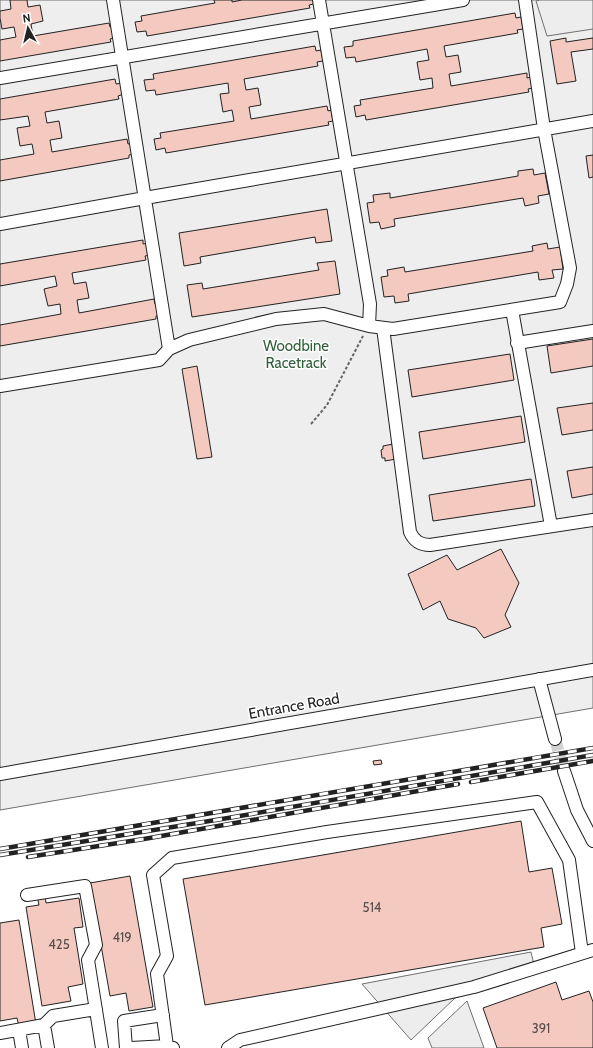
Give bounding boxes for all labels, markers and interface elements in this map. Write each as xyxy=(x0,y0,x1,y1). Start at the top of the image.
north arrow xyxy=(8,8,48,48)
text: N xyxy=(22,11,31,26)
park label: Woodbine Racetrack xyxy=(263,337,329,372)
street label: Entrance Road xyxy=(247,689,341,723)
house number: 514 xyxy=(363,899,382,915)
house number: 419 xyxy=(112,929,132,945)
house number: 425 xyxy=(48,936,70,952)
house number: 391 xyxy=(532,1020,550,1036)

